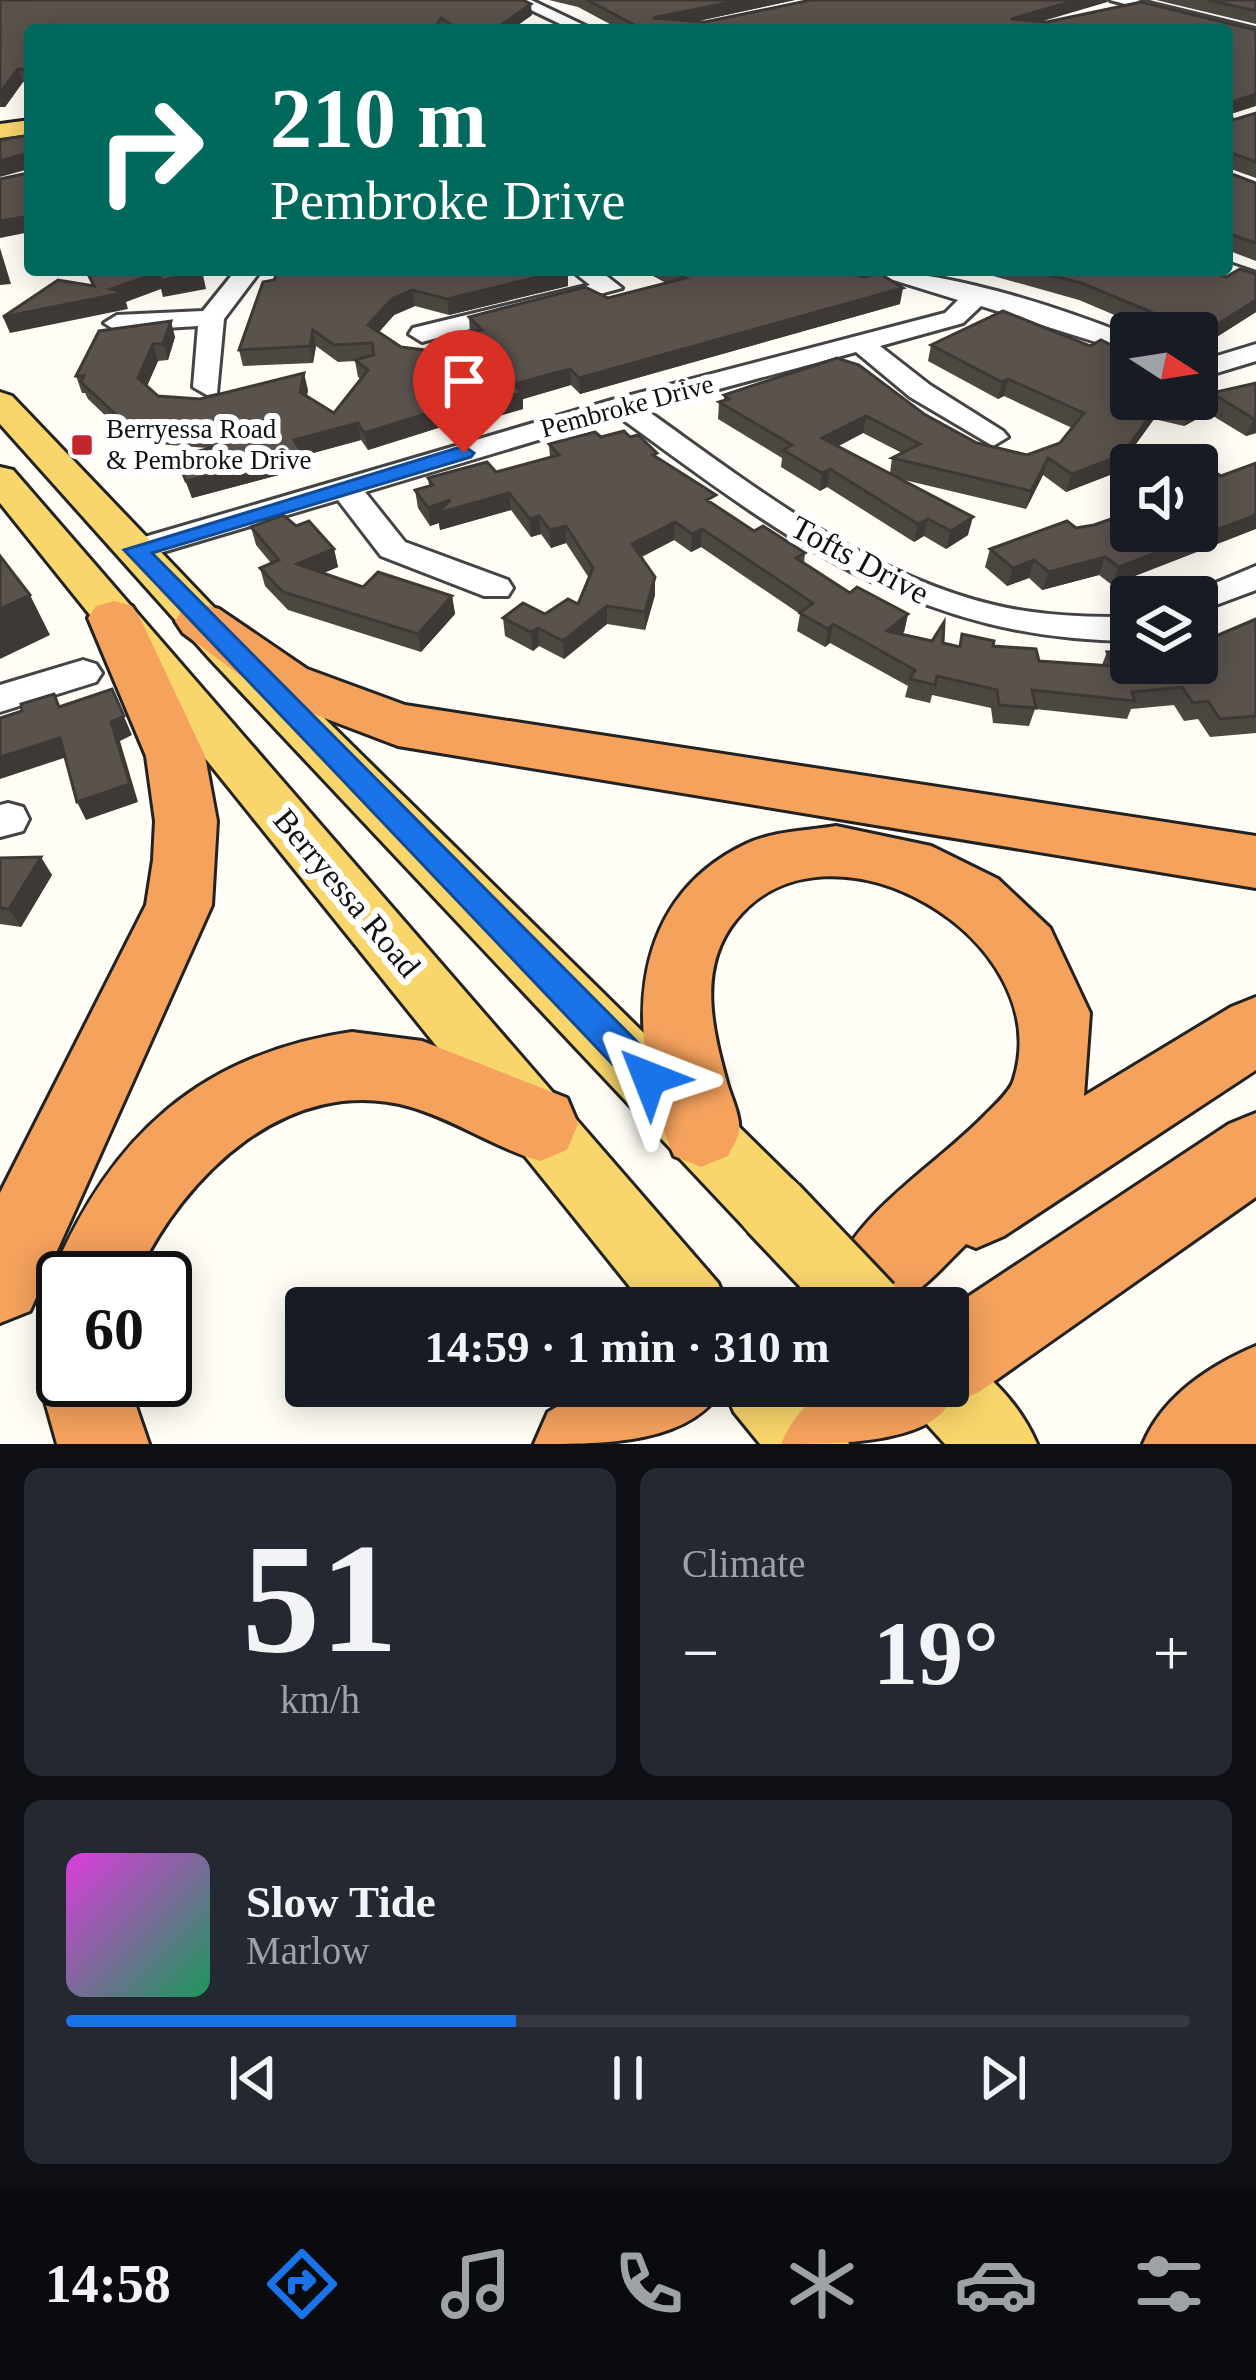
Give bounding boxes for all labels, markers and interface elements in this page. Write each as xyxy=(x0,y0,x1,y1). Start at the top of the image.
icon: right xyxy=(72,72,228,228)
text: 210 m xyxy=(270,72,487,165)
text: Pembroke Drive xyxy=(270,171,625,231)
north arrow xyxy=(1110,312,1218,420)
map controls xyxy=(1110,312,1218,684)
pin xyxy=(413,330,515,453)
icon: arrive xyxy=(431,348,497,414)
street label: Pembroke Drive xyxy=(537,369,717,443)
place label: Berryessa Road & Pembroke Drive xyxy=(106,414,311,475)
marker: Berryessa Road & Pembroke Drive xyxy=(69,432,95,458)
button: sound xyxy=(1110,444,1218,552)
street label: Tofts Drive xyxy=(785,509,935,611)
button: layers xyxy=(1110,576,1218,684)
street label: Berryessa Road xyxy=(266,802,428,985)
position arrow xyxy=(586,1015,712,1141)
speed limit sign: 60 xyxy=(36,1251,192,1407)
text: 14:59 · 1 min · 310 m xyxy=(425,1322,830,1372)
text: 51 xyxy=(242,1512,398,1685)
text: Climate xyxy=(682,1542,805,1585)
text: 19° xyxy=(873,1604,999,1703)
text: − xyxy=(682,1616,719,1689)
text: + xyxy=(1153,1616,1190,1689)
text: km/h xyxy=(280,1678,360,1721)
text: Slow Tide xyxy=(246,1877,436,1927)
text: Marlow xyxy=(246,1929,369,1972)
icon: previous xyxy=(220,2045,286,2111)
icon: pause xyxy=(595,2045,661,2111)
icon: next xyxy=(970,2045,1036,2111)
icon: directions xyxy=(260,2242,344,2326)
icon: music xyxy=(434,2242,518,2326)
icon: phone xyxy=(607,2242,691,2326)
icon: climate xyxy=(780,2242,864,2326)
icon: car xyxy=(954,2242,1038,2326)
icon: filters xyxy=(1127,2242,1211,2326)
text: 14:58 xyxy=(45,2254,171,2314)

